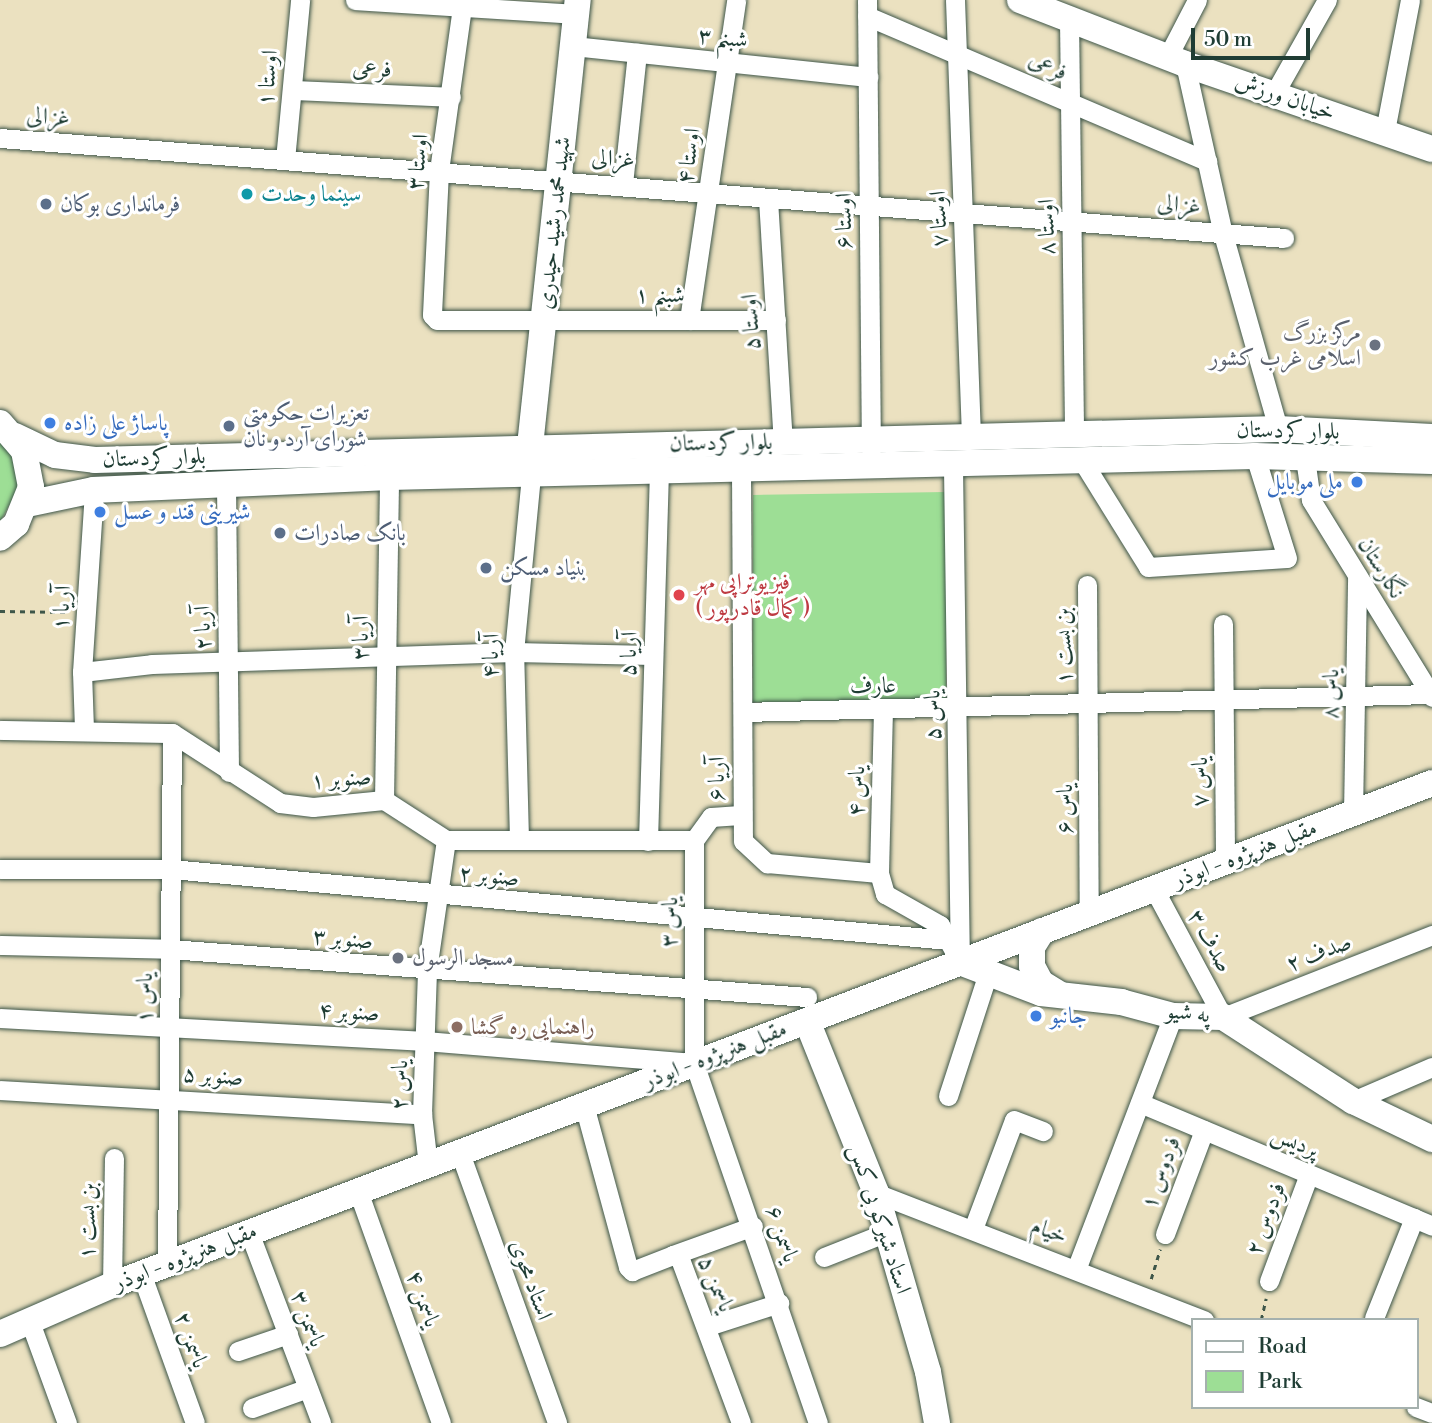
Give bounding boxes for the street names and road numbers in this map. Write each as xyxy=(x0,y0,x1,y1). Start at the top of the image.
street label: شبنم ۳ xyxy=(697,22,749,54)
street label: فرعی xyxy=(1024,45,1072,87)
street label: اوستا ۱ xyxy=(252,49,284,107)
street label: فرعی xyxy=(352,54,392,84)
street label: خیابان ورزش xyxy=(1231,67,1339,127)
street label: غزالی xyxy=(25,102,71,132)
street label: اوستا ۴ xyxy=(671,126,707,186)
street label: اوستا ۳ xyxy=(401,133,435,191)
street label: شهید محمد رشید حیدری xyxy=(531,135,577,311)
street label: غزالی xyxy=(590,144,636,174)
street label: غزالی xyxy=(1156,189,1202,221)
street label: اوستا ۷ xyxy=(924,190,954,248)
street label: اوستا ۶ xyxy=(830,193,858,249)
street label: اوستا ۸ xyxy=(1033,199,1061,255)
street label: شبنم ۱ xyxy=(635,281,685,309)
street label: اوستا ۵ xyxy=(736,293,766,351)
street label: بلوار کردستان xyxy=(1236,416,1340,446)
street label: بلوار کردستان xyxy=(669,428,773,458)
street label: بلوار کردستان xyxy=(102,442,206,474)
street label: نگارستان xyxy=(1352,532,1410,604)
street label: آریا ۱ xyxy=(47,585,77,631)
street label: آریا ۲ xyxy=(189,605,217,651)
street label: بن بست ۱ xyxy=(1050,607,1078,685)
street label: آریا ۳ xyxy=(347,615,375,661)
street label: آریا ۵ xyxy=(614,631,644,677)
street label: آریا ۴ xyxy=(476,633,506,679)
street label: یاس ۸ xyxy=(1317,668,1345,720)
street label: عارف xyxy=(850,672,896,700)
street label: یاس ۵ xyxy=(919,689,947,741)
street label: آریا ۶ xyxy=(703,756,731,802)
street label: یاس ۷ xyxy=(1186,757,1214,807)
street label: صنوبر ۱ xyxy=(310,763,372,795)
street label: یاس ۴ xyxy=(843,765,871,817)
street label: یاس ۶ xyxy=(1051,784,1079,834)
street label: مقبل هنرپژوه - ابوذر xyxy=(1169,814,1321,894)
street label: صنوبر ۲ xyxy=(458,860,520,892)
street label: یاس ۳ xyxy=(656,896,684,948)
street label: صدف ۳ xyxy=(1182,905,1238,977)
street label: صنوبر ۳ xyxy=(312,923,374,955)
street label: صدف ۲ xyxy=(1282,928,1356,978)
street label: یاس ۱ xyxy=(131,973,159,1023)
street label: صنوبر ۴ xyxy=(318,997,380,1027)
street label: په شیو xyxy=(1164,997,1212,1029)
street label: مقبل هنرپژوه - ابوذر xyxy=(639,1015,791,1095)
street label: یاس ۲ xyxy=(386,1059,414,1111)
street label: صنوبر ۵ xyxy=(182,1060,244,1092)
street label: پردیس xyxy=(1267,1120,1323,1164)
street label: فردوس ۱ xyxy=(1135,1133,1187,1213)
street label: استاد شیرکو بی کس xyxy=(843,1141,917,1297)
street label: فردوس ۲ xyxy=(1240,1179,1292,1259)
street label: بن بست ۱ xyxy=(74,1182,102,1260)
street label: یاسمن ۶ xyxy=(760,1202,804,1266)
street label: خیام xyxy=(1027,1212,1071,1250)
street label: مقبل هنرپژوه - ابوذر xyxy=(109,1217,261,1297)
street label: استاد محوی xyxy=(504,1236,558,1324)
street label: یاسمن ۵ xyxy=(692,1252,740,1316)
street label: یاسمن ۴ xyxy=(400,1267,446,1331)
street label: یاسمن ۳ xyxy=(285,1287,331,1351)
street label: یاسمن ۲ xyxy=(168,1308,214,1372)

